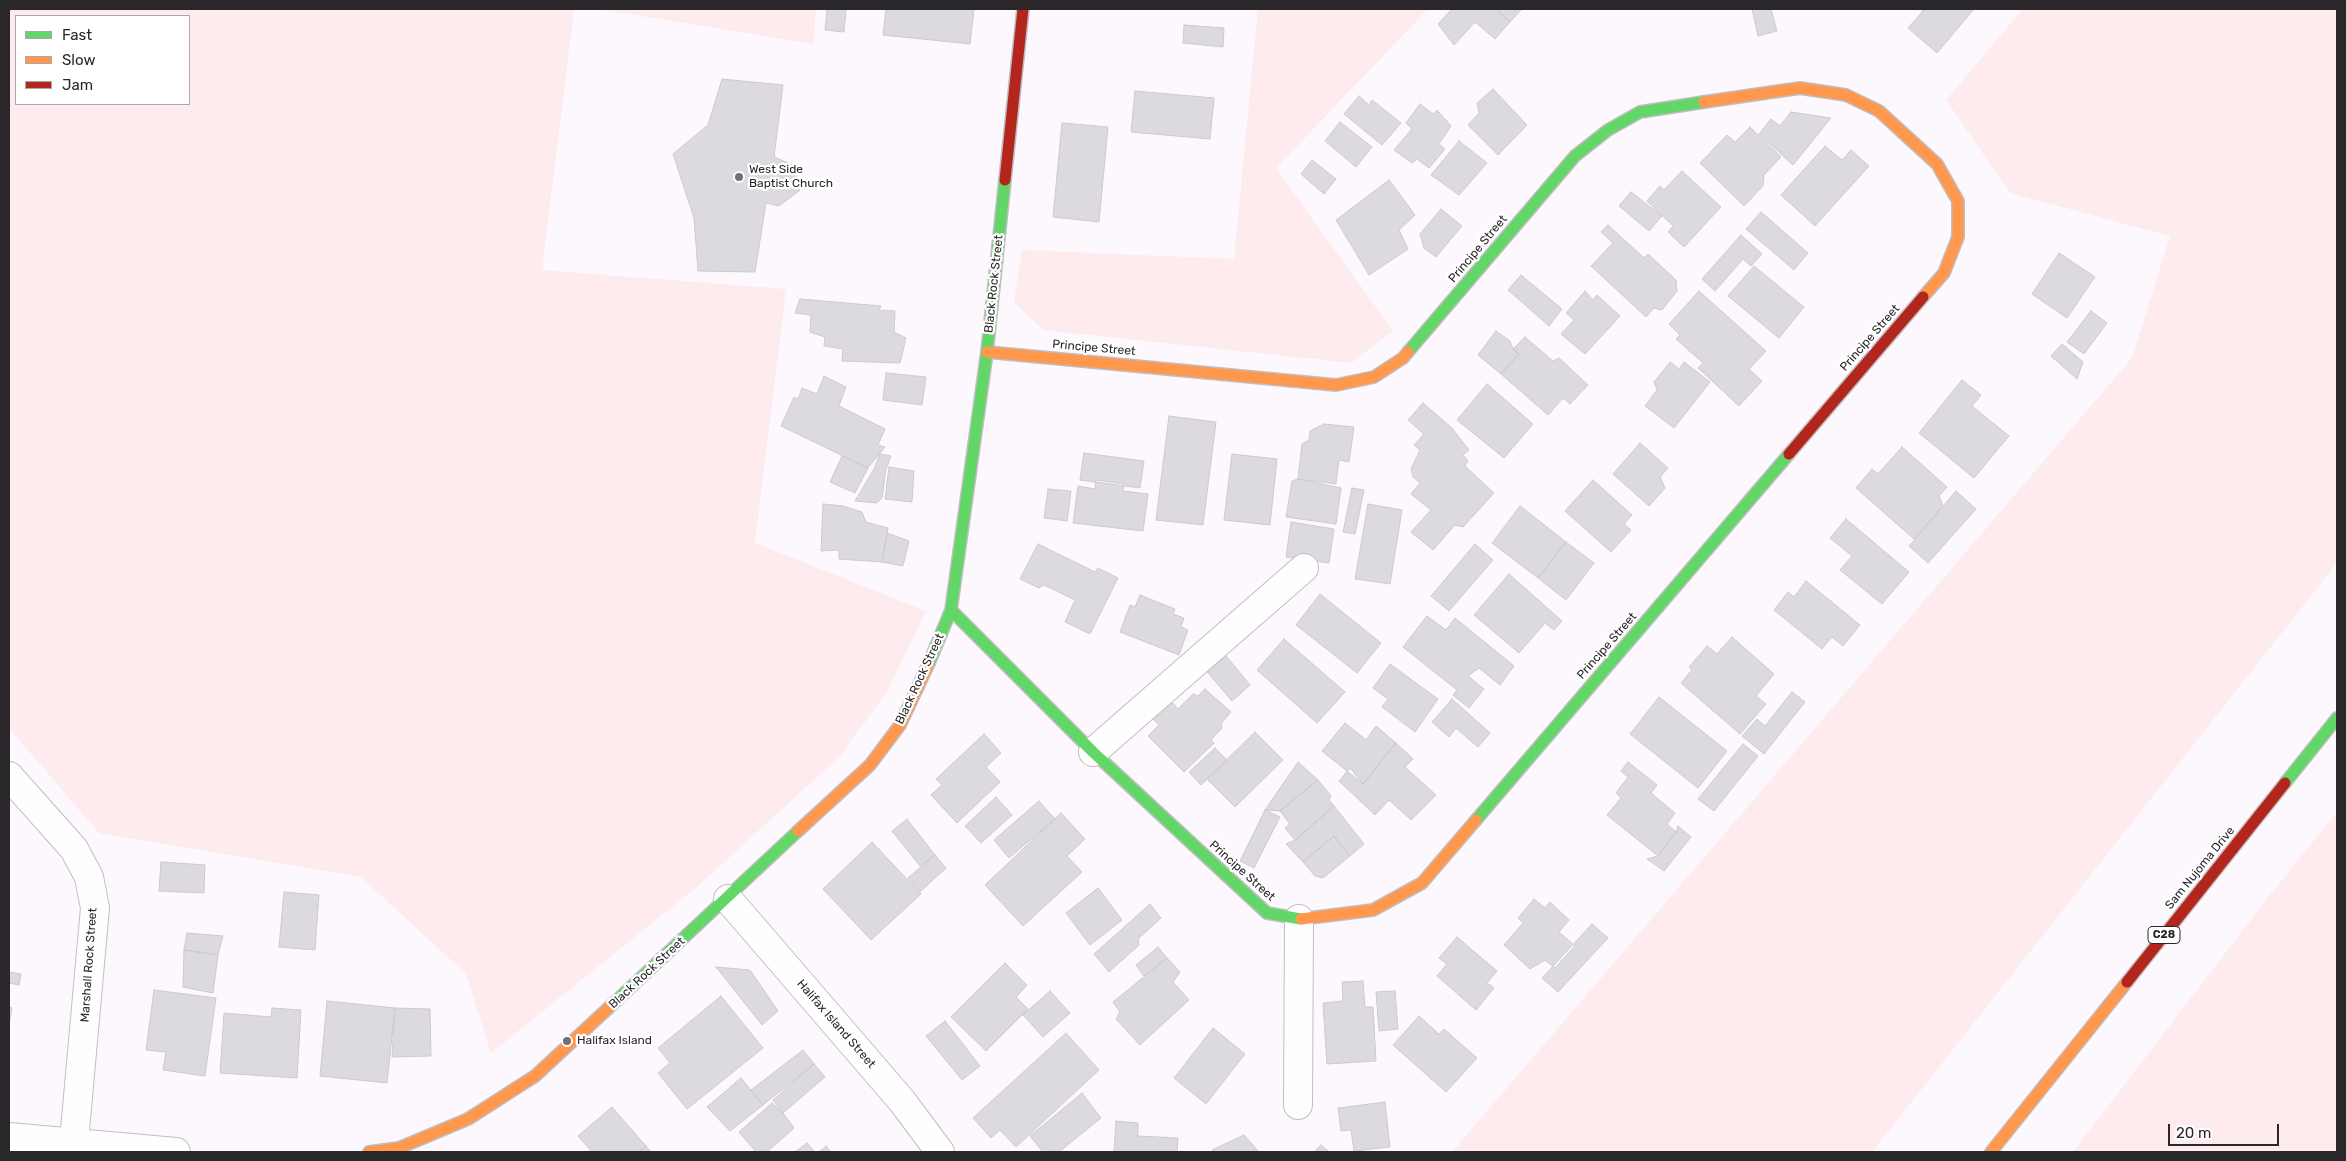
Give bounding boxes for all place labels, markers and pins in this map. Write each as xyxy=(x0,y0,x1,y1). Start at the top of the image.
place label: West Side Baptist Church xyxy=(749,163,833,191)
marker: West Side Baptist Church xyxy=(733,171,745,183)
place label: Halifax Island xyxy=(577,1034,652,1048)
marker: Halifax Island xyxy=(561,1035,573,1047)

